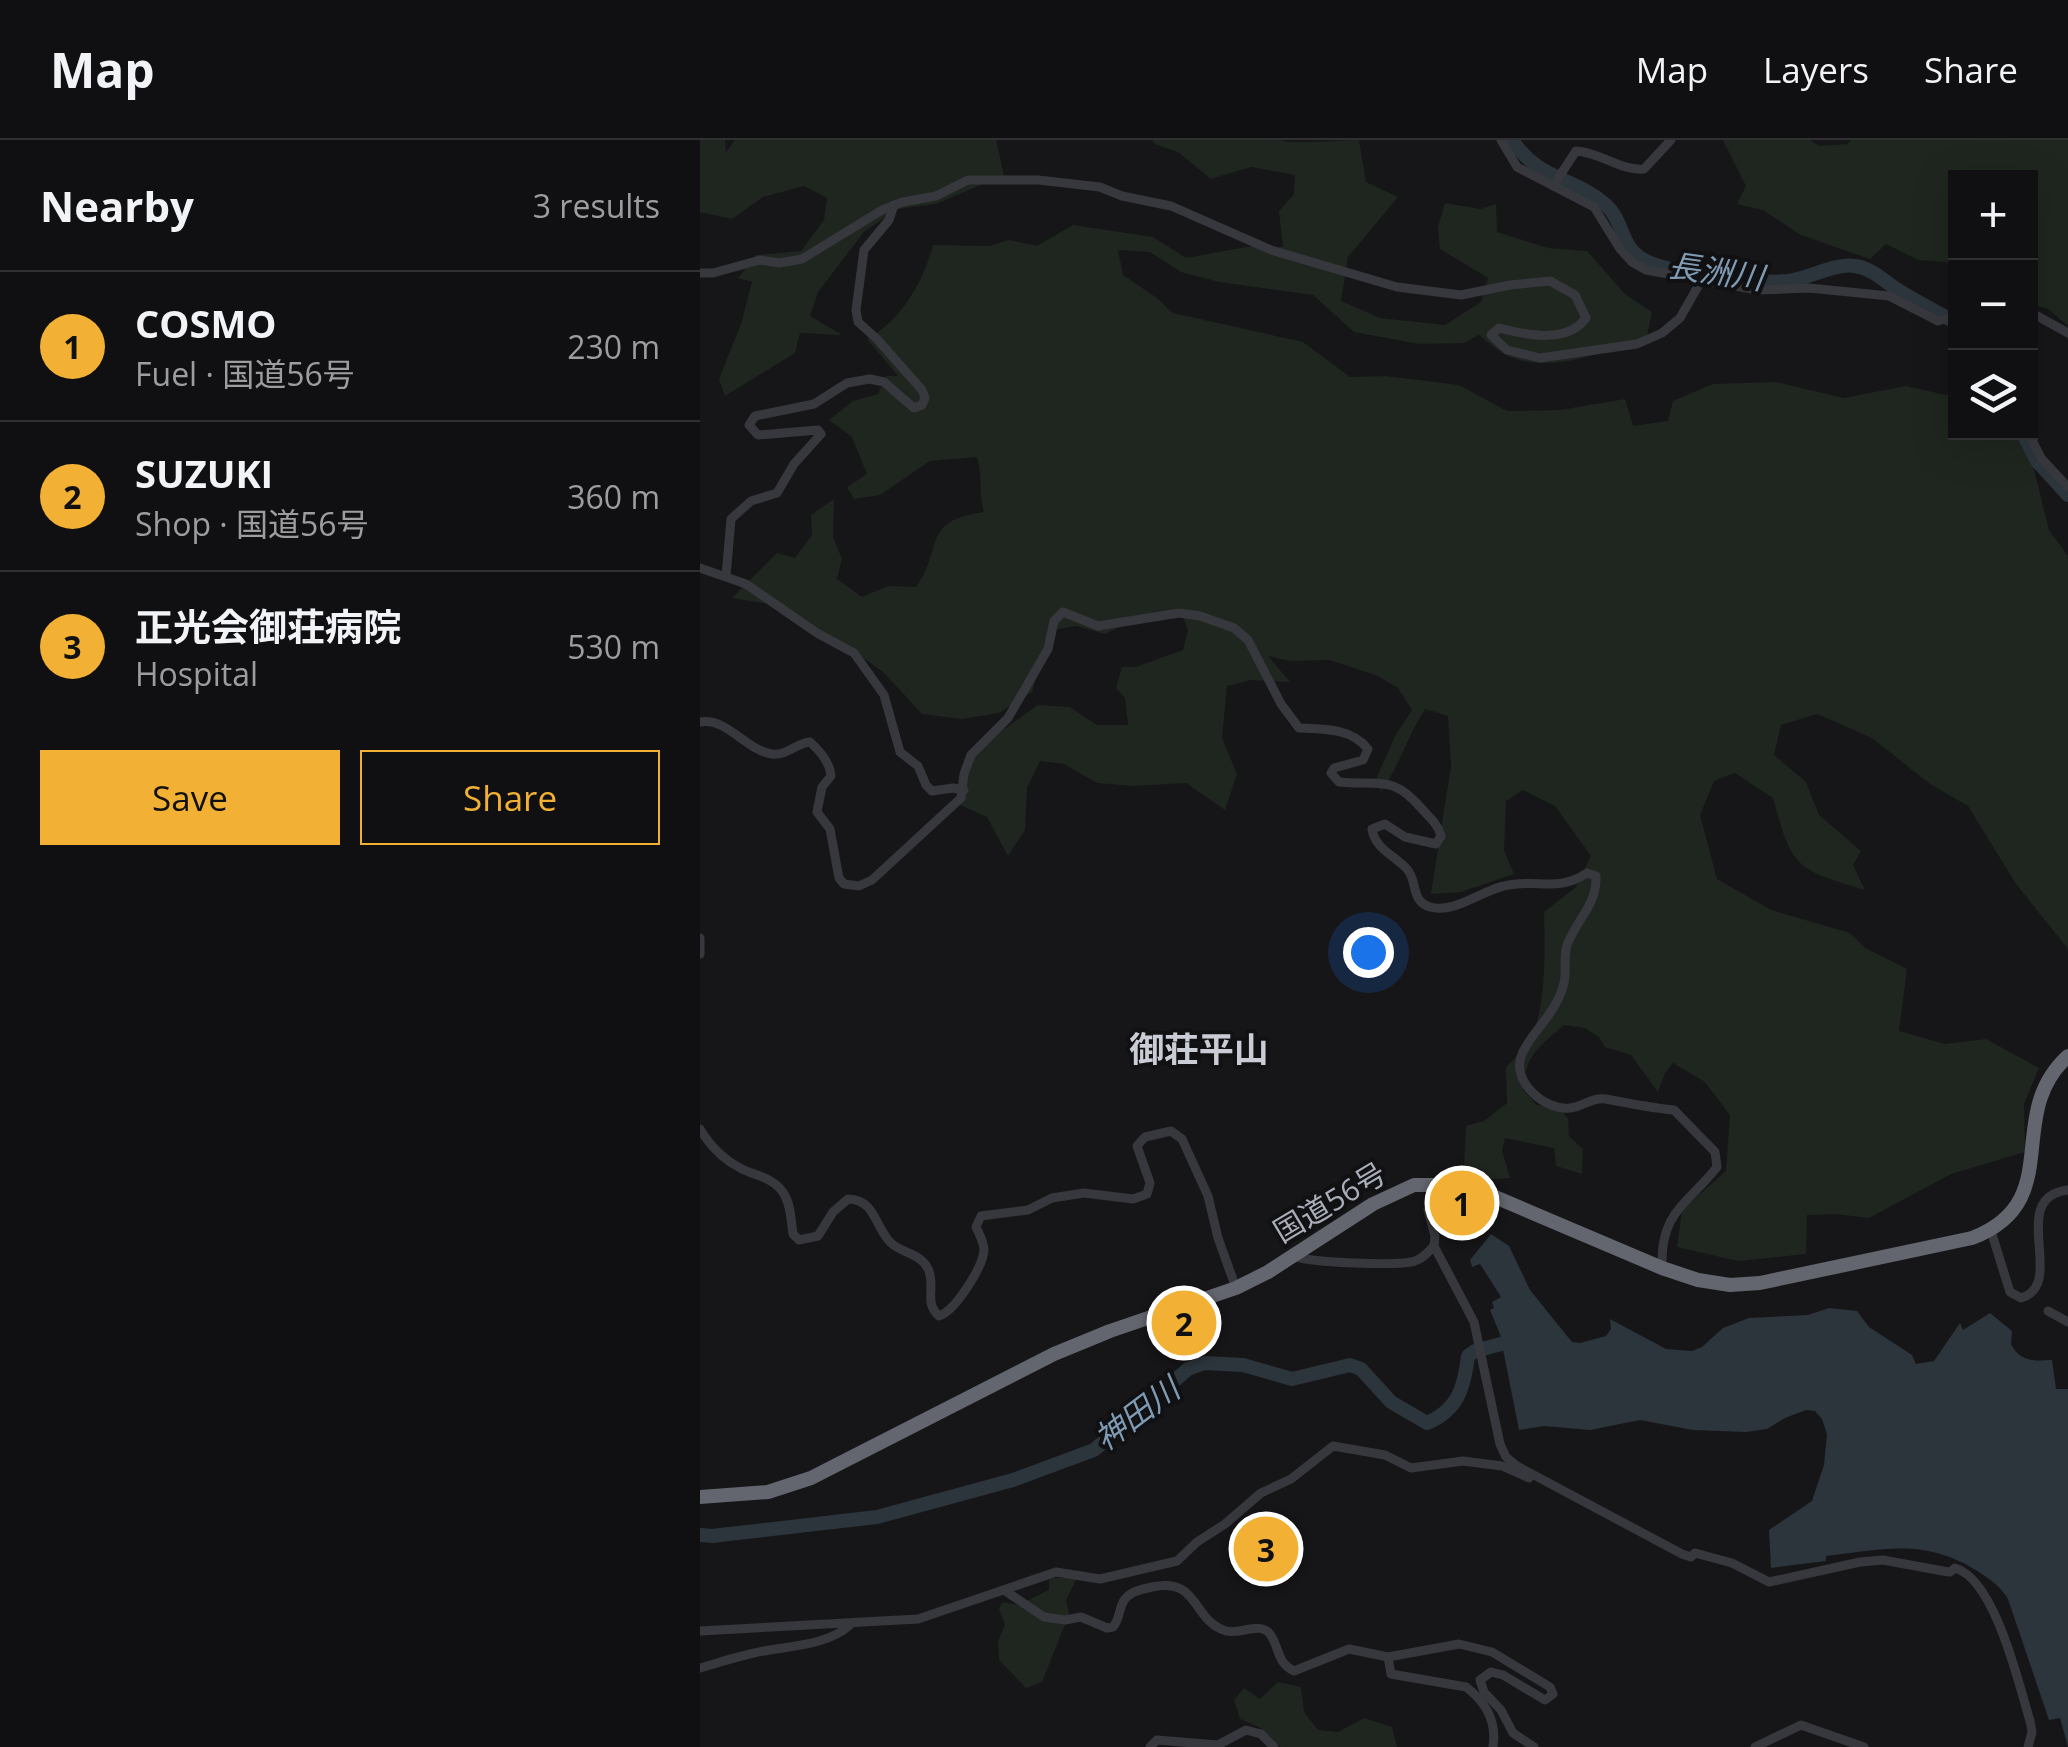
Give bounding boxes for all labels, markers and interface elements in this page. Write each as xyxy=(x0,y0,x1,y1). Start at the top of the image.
text: Map xyxy=(50,37,155,102)
text: Map xyxy=(1636,46,1708,93)
text: Layers xyxy=(1763,46,1869,93)
text: Share xyxy=(1924,46,2018,93)
map controls xyxy=(1948,170,2038,440)
button: + xyxy=(1948,170,2038,260)
text: Nearby xyxy=(40,177,194,234)
text: 3 results xyxy=(533,184,660,227)
water label: 長洲川 xyxy=(1666,243,1770,299)
button: − xyxy=(1948,260,2038,350)
text: COSMO xyxy=(135,297,276,349)
text: 1 xyxy=(63,325,82,368)
text: 230 m xyxy=(567,325,660,368)
button: layers xyxy=(1948,350,2038,440)
text: Fuel · 国道56号 xyxy=(135,352,355,395)
text: SUZUKI xyxy=(135,447,273,499)
text: 2 xyxy=(63,475,82,518)
text: 360 m xyxy=(567,475,660,518)
text: Shop · 国道56号 xyxy=(135,502,369,545)
text: 正光会御荘病院 xyxy=(135,600,401,652)
text: 3 xyxy=(63,625,82,668)
text: 530 m xyxy=(567,625,660,668)
text: Hospital xyxy=(135,652,258,695)
button: Save xyxy=(40,750,340,845)
button: Share xyxy=(360,750,660,845)
your location xyxy=(1343,927,1394,978)
district label: 御荘平山 xyxy=(1129,1025,1269,1072)
street label: 国道56号 xyxy=(1265,1152,1393,1251)
pin: 1 xyxy=(1430,1166,1494,1240)
pin: 2 xyxy=(1152,1286,1216,1360)
water label: 神田川 xyxy=(1085,1365,1190,1459)
pin: 3 xyxy=(1234,1512,1298,1586)

